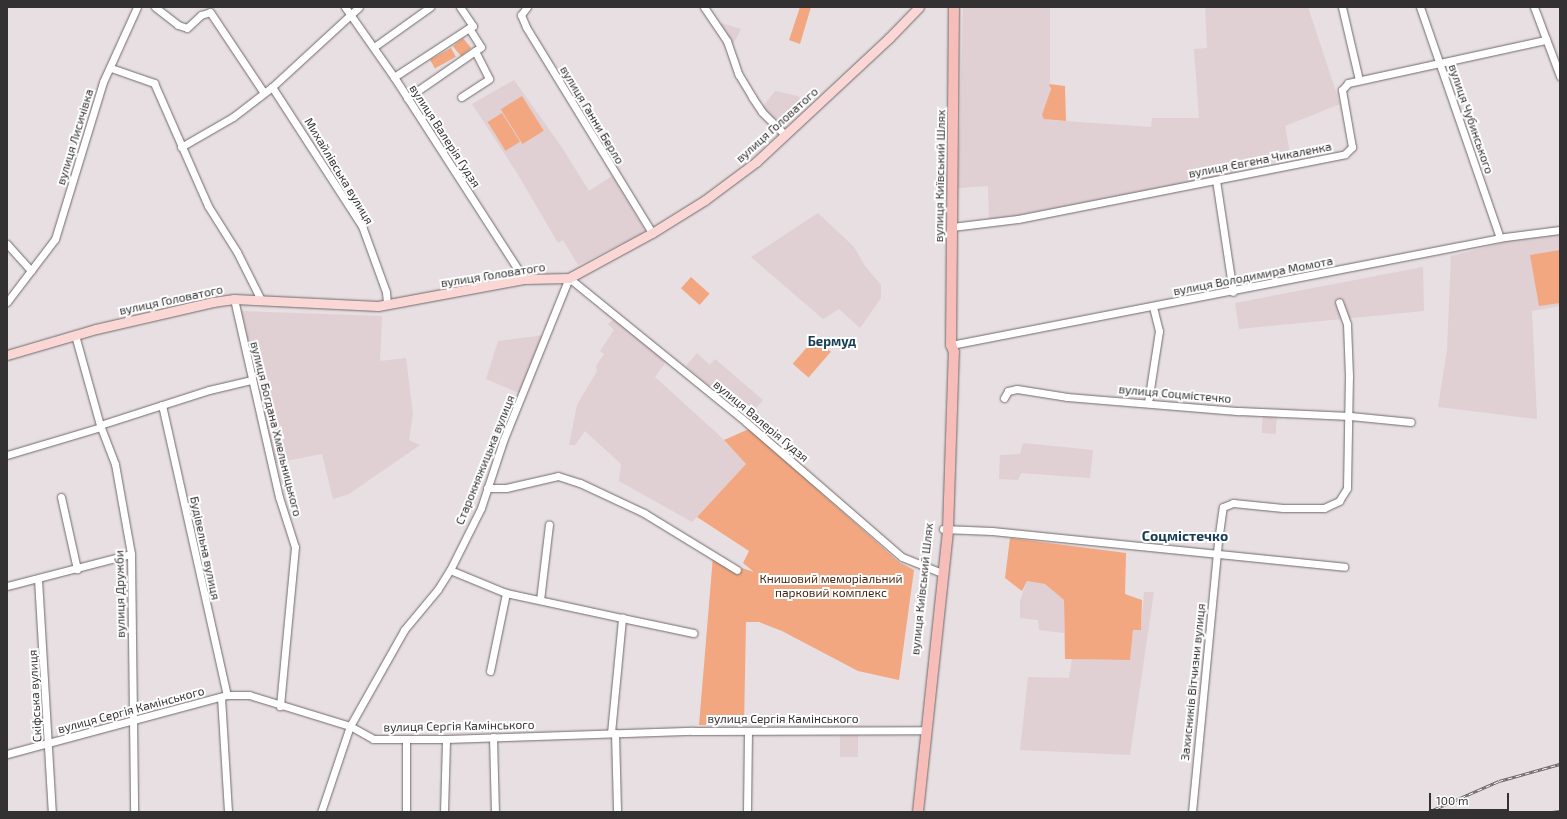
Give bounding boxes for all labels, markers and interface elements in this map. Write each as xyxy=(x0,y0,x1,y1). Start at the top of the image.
street label: вулиця Чубинського xyxy=(1445,62,1497,176)
street label: вулиця Ганни Берло xyxy=(557,63,627,167)
street label: вулиця Валерія Гудзя xyxy=(406,82,484,190)
street label: вулиця Головатого xyxy=(733,84,821,166)
street label: вулиця Лисичівка xyxy=(54,87,96,187)
street label: вулиця Київський Шлях xyxy=(932,110,948,242)
street label: Михайлівська вулиця xyxy=(301,115,377,227)
street label: вулиця Євгена Чикаленка xyxy=(1187,139,1333,181)
street label: вулиця Володимира Момота xyxy=(1172,253,1334,299)
street label: вулиця Головатого xyxy=(440,260,546,290)
street label: вулиця Головатого xyxy=(118,282,224,318)
district label: Бермуд xyxy=(808,333,856,349)
street label: вулиця Богдана Хмельницького xyxy=(247,340,305,518)
street label: вулиця Валерія Гудзя xyxy=(711,377,811,465)
street label: вулиця Соцмістечко xyxy=(1118,382,1232,406)
street label: Старокняжицька вулиця xyxy=(452,393,518,527)
street label: Будівельна вулиця xyxy=(187,495,223,601)
street label: вулиця Київський Шлях xyxy=(908,522,936,656)
district label: Соцмістечко xyxy=(1142,528,1228,544)
street label: вулиця Дружби xyxy=(112,550,128,638)
park label: Книшовий меморіальний парковий комплекс xyxy=(759,572,903,600)
street label: Захисників Вітчизни вулиця xyxy=(1178,603,1208,761)
street label: Скіфська вулиця xyxy=(25,649,45,743)
street label: вулиця Сергія Камінського xyxy=(56,683,206,737)
street label: вулиця Сергія Камінського xyxy=(707,712,859,726)
street label: вулиця Сергія Камінського xyxy=(383,717,535,735)
scale bar xyxy=(1431,785,1511,811)
text: 100 m xyxy=(1436,793,1468,807)

